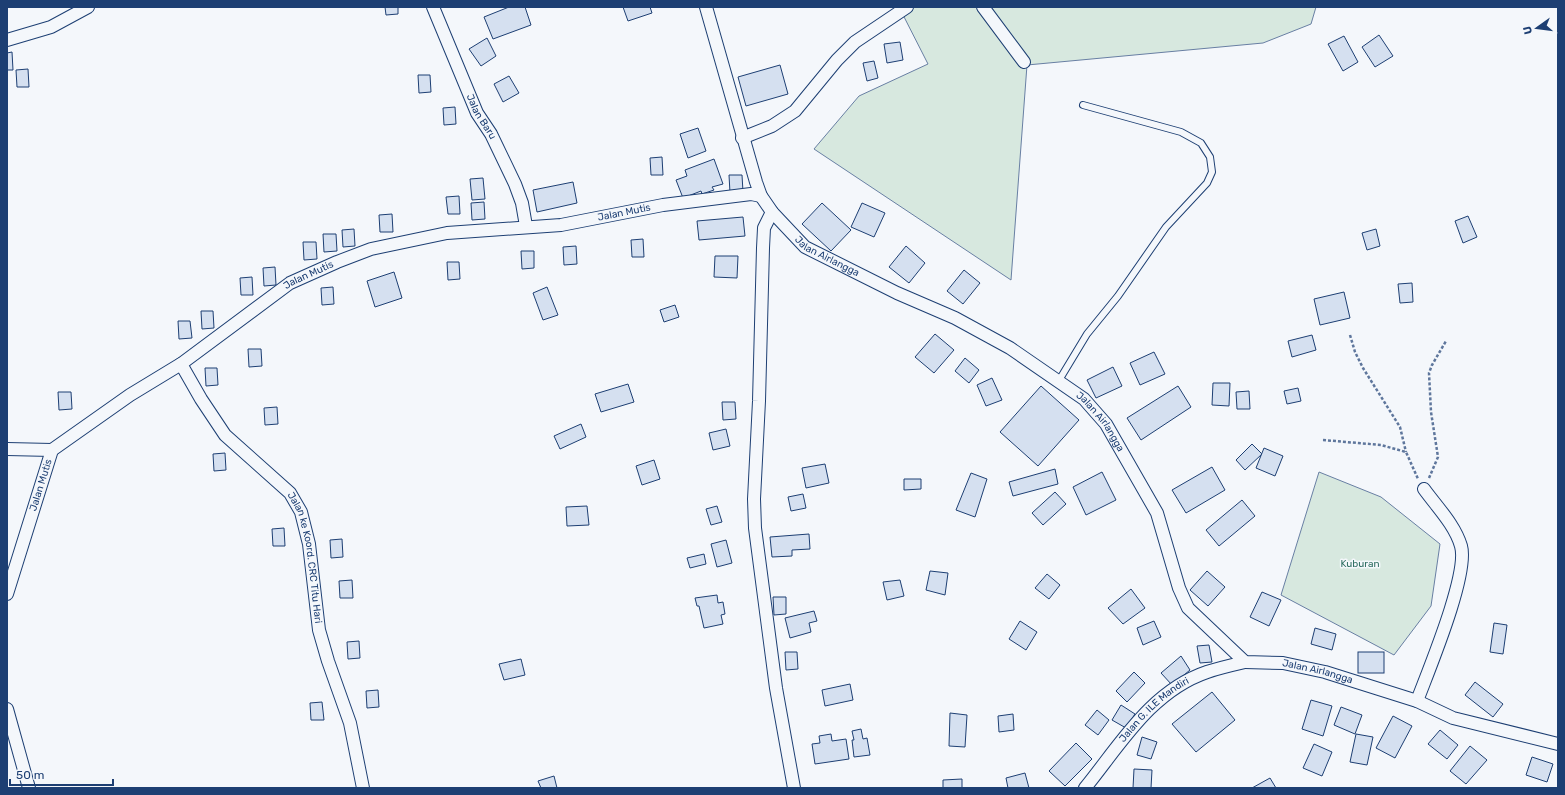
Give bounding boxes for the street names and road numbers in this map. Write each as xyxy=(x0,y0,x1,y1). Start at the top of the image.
street label: Jalan Baru xyxy=(464,92,499,141)
street label: Jalan Mutis xyxy=(597,202,652,224)
street label: Jalan Airlangga xyxy=(792,234,861,279)
street label: Jalan Mutis xyxy=(281,258,335,292)
street label: Jalan Airlangga xyxy=(1074,389,1127,454)
street label: Jalan Mutis xyxy=(27,458,55,513)
street label: Jalan ke Koord. CRC Titu Hari xyxy=(285,490,324,624)
street label: Jalan Airlangga xyxy=(1281,657,1354,686)
street label: Jalan G. ILE Mandiri xyxy=(1117,675,1191,745)

